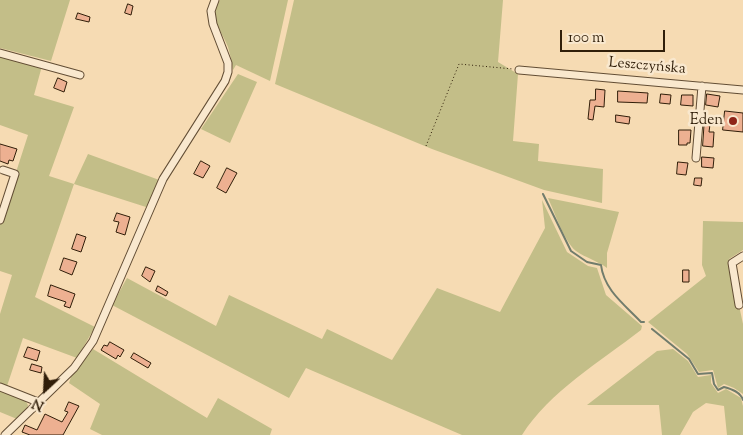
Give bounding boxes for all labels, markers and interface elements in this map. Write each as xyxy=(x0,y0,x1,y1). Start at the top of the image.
scale bar xyxy=(563,20,668,52)
text: 100 m xyxy=(568,28,604,49)
street label: Leszczyńska xyxy=(608,55,686,79)
place label: Eden xyxy=(690,112,723,130)
marker: Eden xyxy=(727,115,739,127)
north arrow xyxy=(20,365,70,415)
text: N xyxy=(29,392,48,415)

